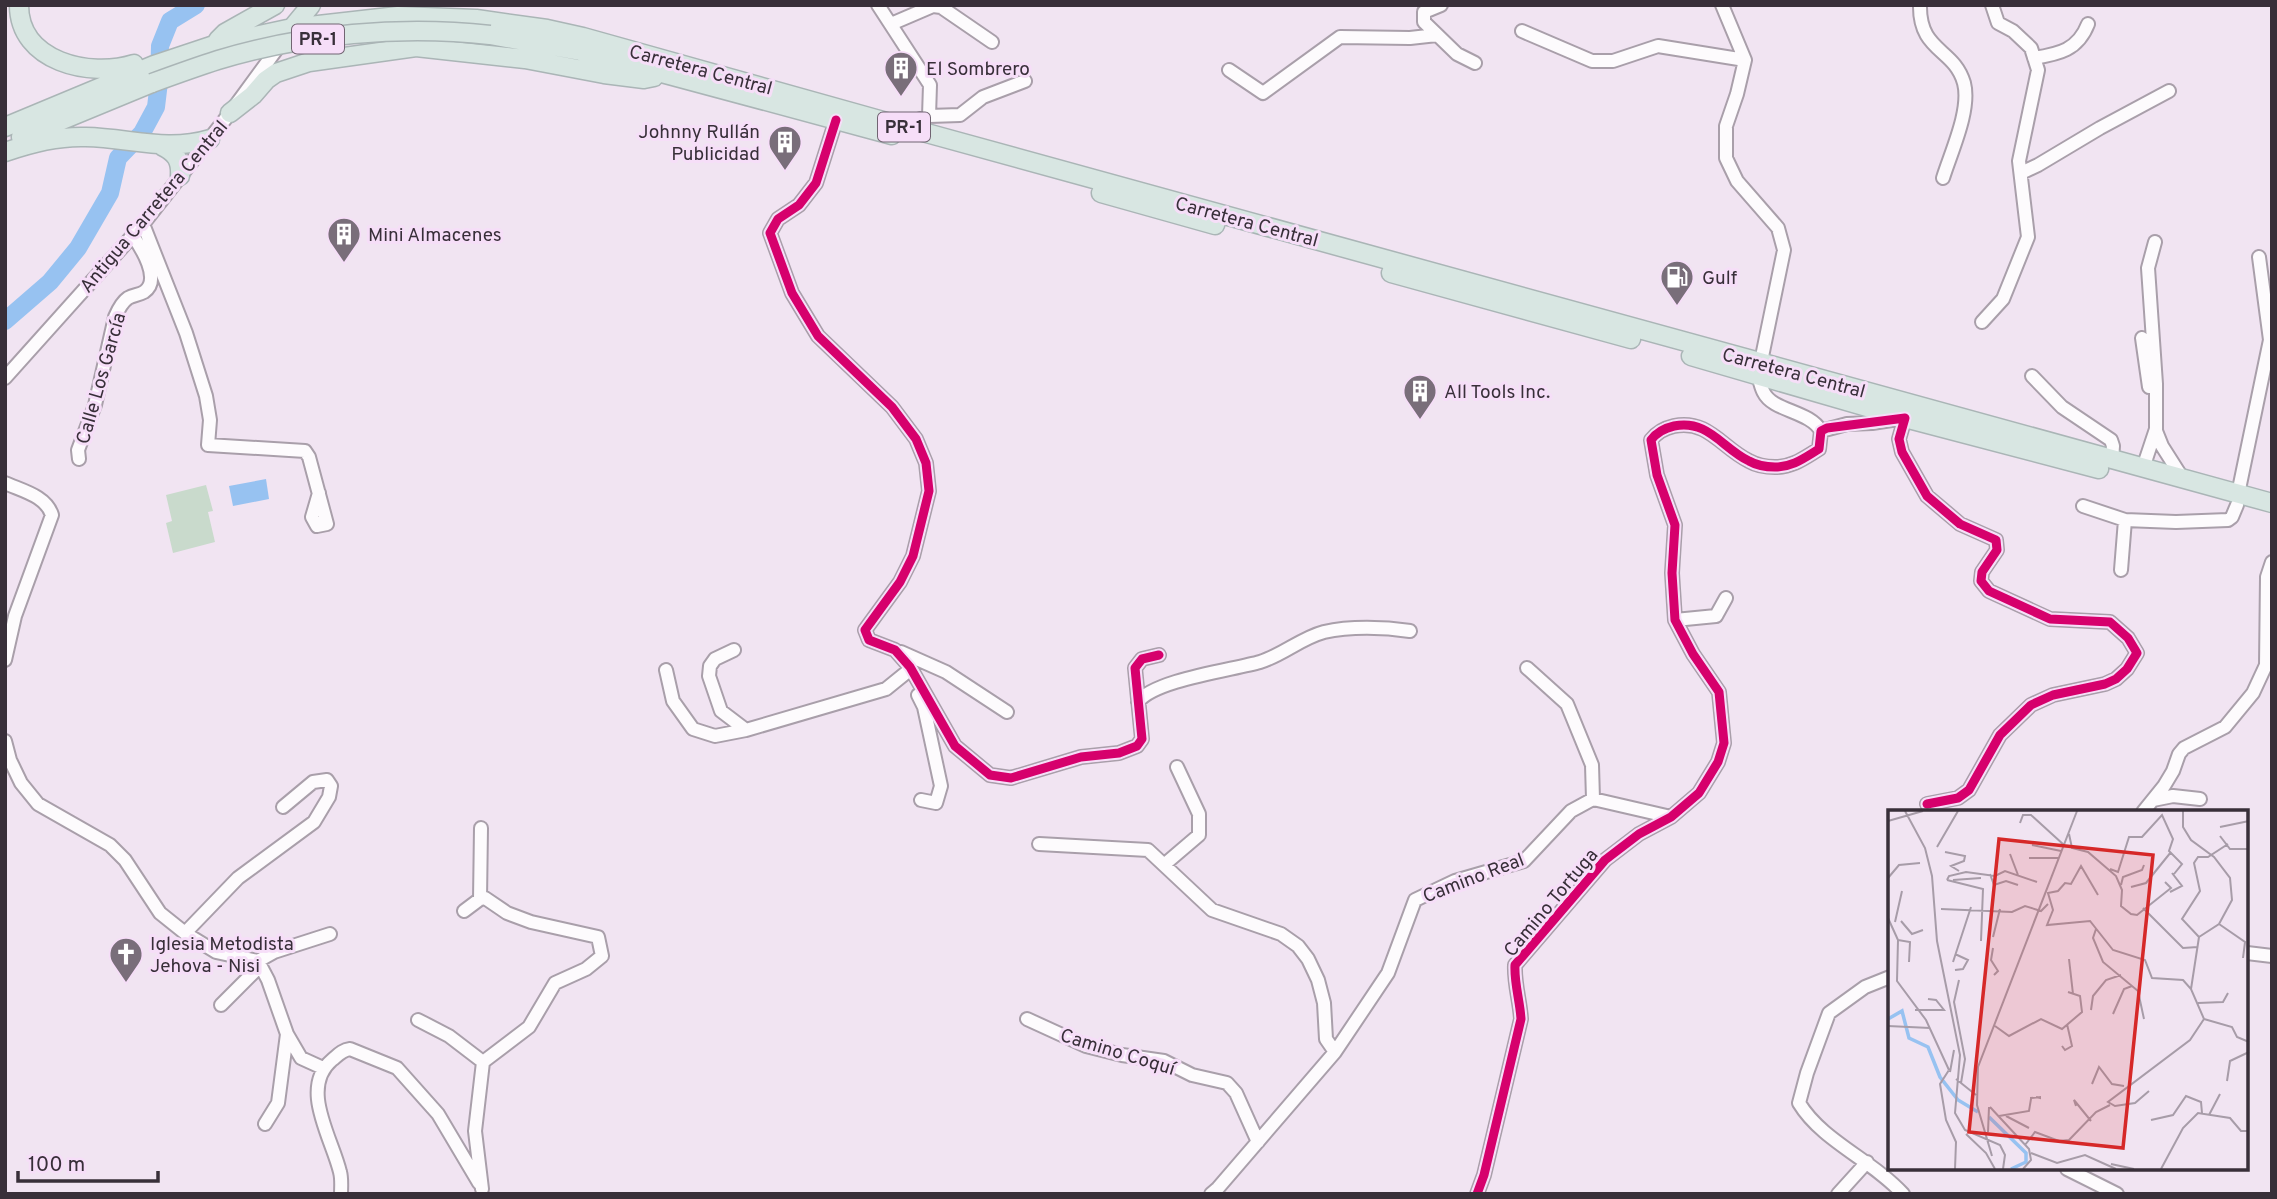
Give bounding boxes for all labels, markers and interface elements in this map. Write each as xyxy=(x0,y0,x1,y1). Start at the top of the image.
road number: PR-1 xyxy=(292,24,344,54)
street label: Carretera Central xyxy=(626,40,775,102)
building icon: El Sombrero xyxy=(882,49,920,98)
place label: El Sombrero xyxy=(926,58,1030,82)
road number: PR-1 xyxy=(878,112,930,142)
street label: Antigua Carretera Central xyxy=(75,116,234,299)
place label: Johnny Rullán Publicidad xyxy=(638,121,760,167)
building icon: Johnny Rullán Publicidad xyxy=(766,123,804,172)
street label: Carretera Central xyxy=(1172,192,1321,254)
building icon: Mini Almacenes xyxy=(325,215,363,264)
place label: Mini Almacenes xyxy=(368,224,502,248)
fuel station icon: Gulf xyxy=(1658,258,1696,307)
place label: Gulf xyxy=(1702,267,1738,291)
street label: Calle Los García xyxy=(72,310,132,447)
street label: Carretera Central xyxy=(1719,343,1868,405)
building icon: All Tools Inc. xyxy=(1401,372,1439,421)
place label: All Tools Inc. xyxy=(1444,381,1550,405)
inset map xyxy=(1888,810,2249,1171)
street label: Camino Tortuga xyxy=(1499,844,1604,962)
street label: Camino Real xyxy=(1420,849,1528,909)
place label: Iglesia Metodista Jehova - Nisi xyxy=(150,933,294,979)
church icon: Iglesia Metodista Jehova - Nisi xyxy=(107,935,145,984)
street label: Camino Coquí xyxy=(1057,1024,1180,1082)
scale bar xyxy=(18,1140,158,1184)
text: 100 m xyxy=(28,1152,85,1179)

